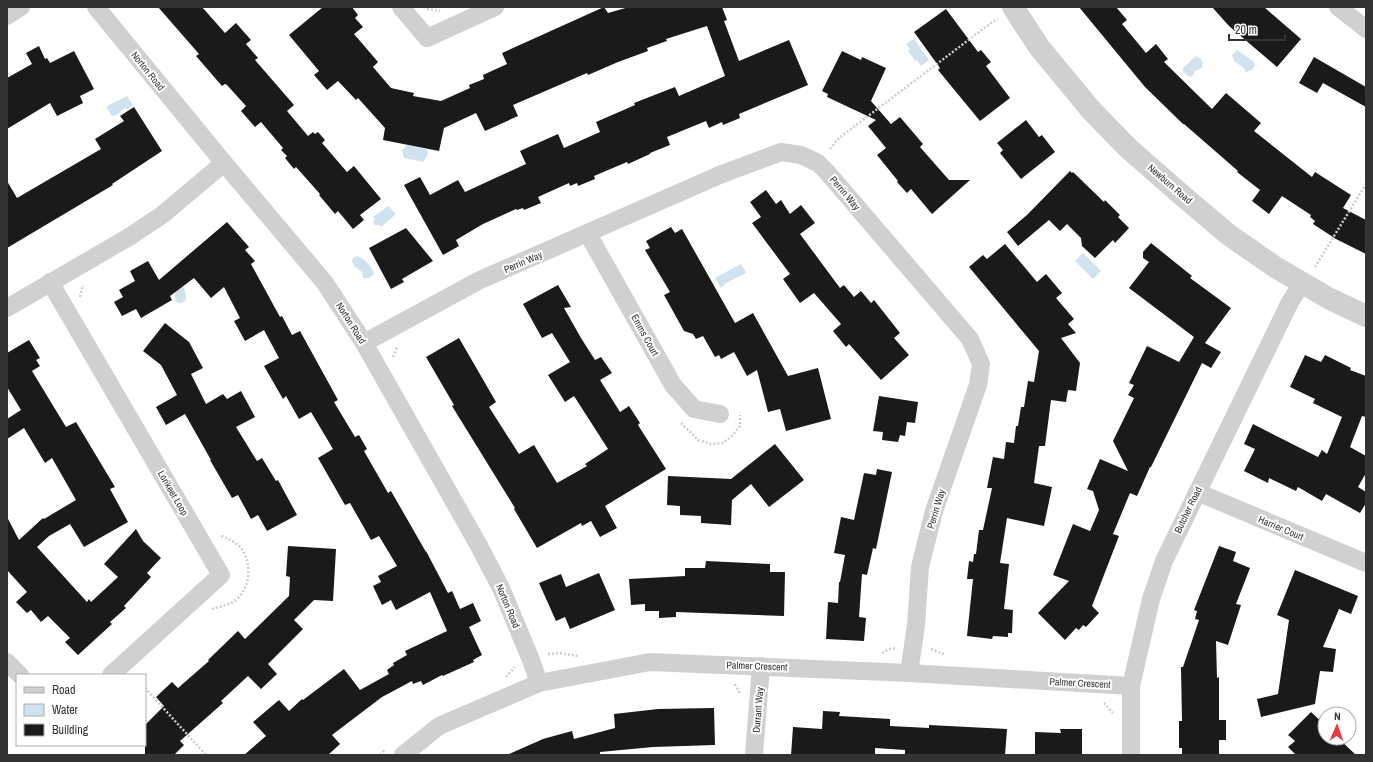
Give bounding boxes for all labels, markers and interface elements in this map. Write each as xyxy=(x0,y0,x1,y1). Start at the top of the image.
scale bar xyxy=(1229,16,1285,42)
text: 20 m xyxy=(1235,22,1257,38)
street label: Norton Road xyxy=(128,49,168,93)
street label: Newburn Road xyxy=(1145,161,1195,207)
street label: Perrin Way xyxy=(827,173,864,213)
street label: Perrin Way xyxy=(502,248,545,276)
street label: Norton Road xyxy=(333,300,369,346)
street label: Emms Court xyxy=(628,312,662,359)
street label: Lorikeet Loop xyxy=(155,468,191,518)
street label: Butcher Road xyxy=(1171,485,1205,535)
street label: Perrin Way xyxy=(924,487,948,530)
street label: Harrier Court xyxy=(1256,513,1306,544)
street label: Norton Road xyxy=(493,582,523,630)
street label: Palmer Crescent xyxy=(726,658,788,674)
legend xyxy=(16,674,146,746)
street label: Palmer Crescent xyxy=(1049,675,1112,691)
text: Road xyxy=(52,682,76,698)
street label: Durrant Way xyxy=(750,686,767,733)
text: Water xyxy=(52,702,79,718)
north arrow xyxy=(1317,706,1357,746)
text: N xyxy=(1334,709,1341,723)
text: Building xyxy=(52,722,89,738)

